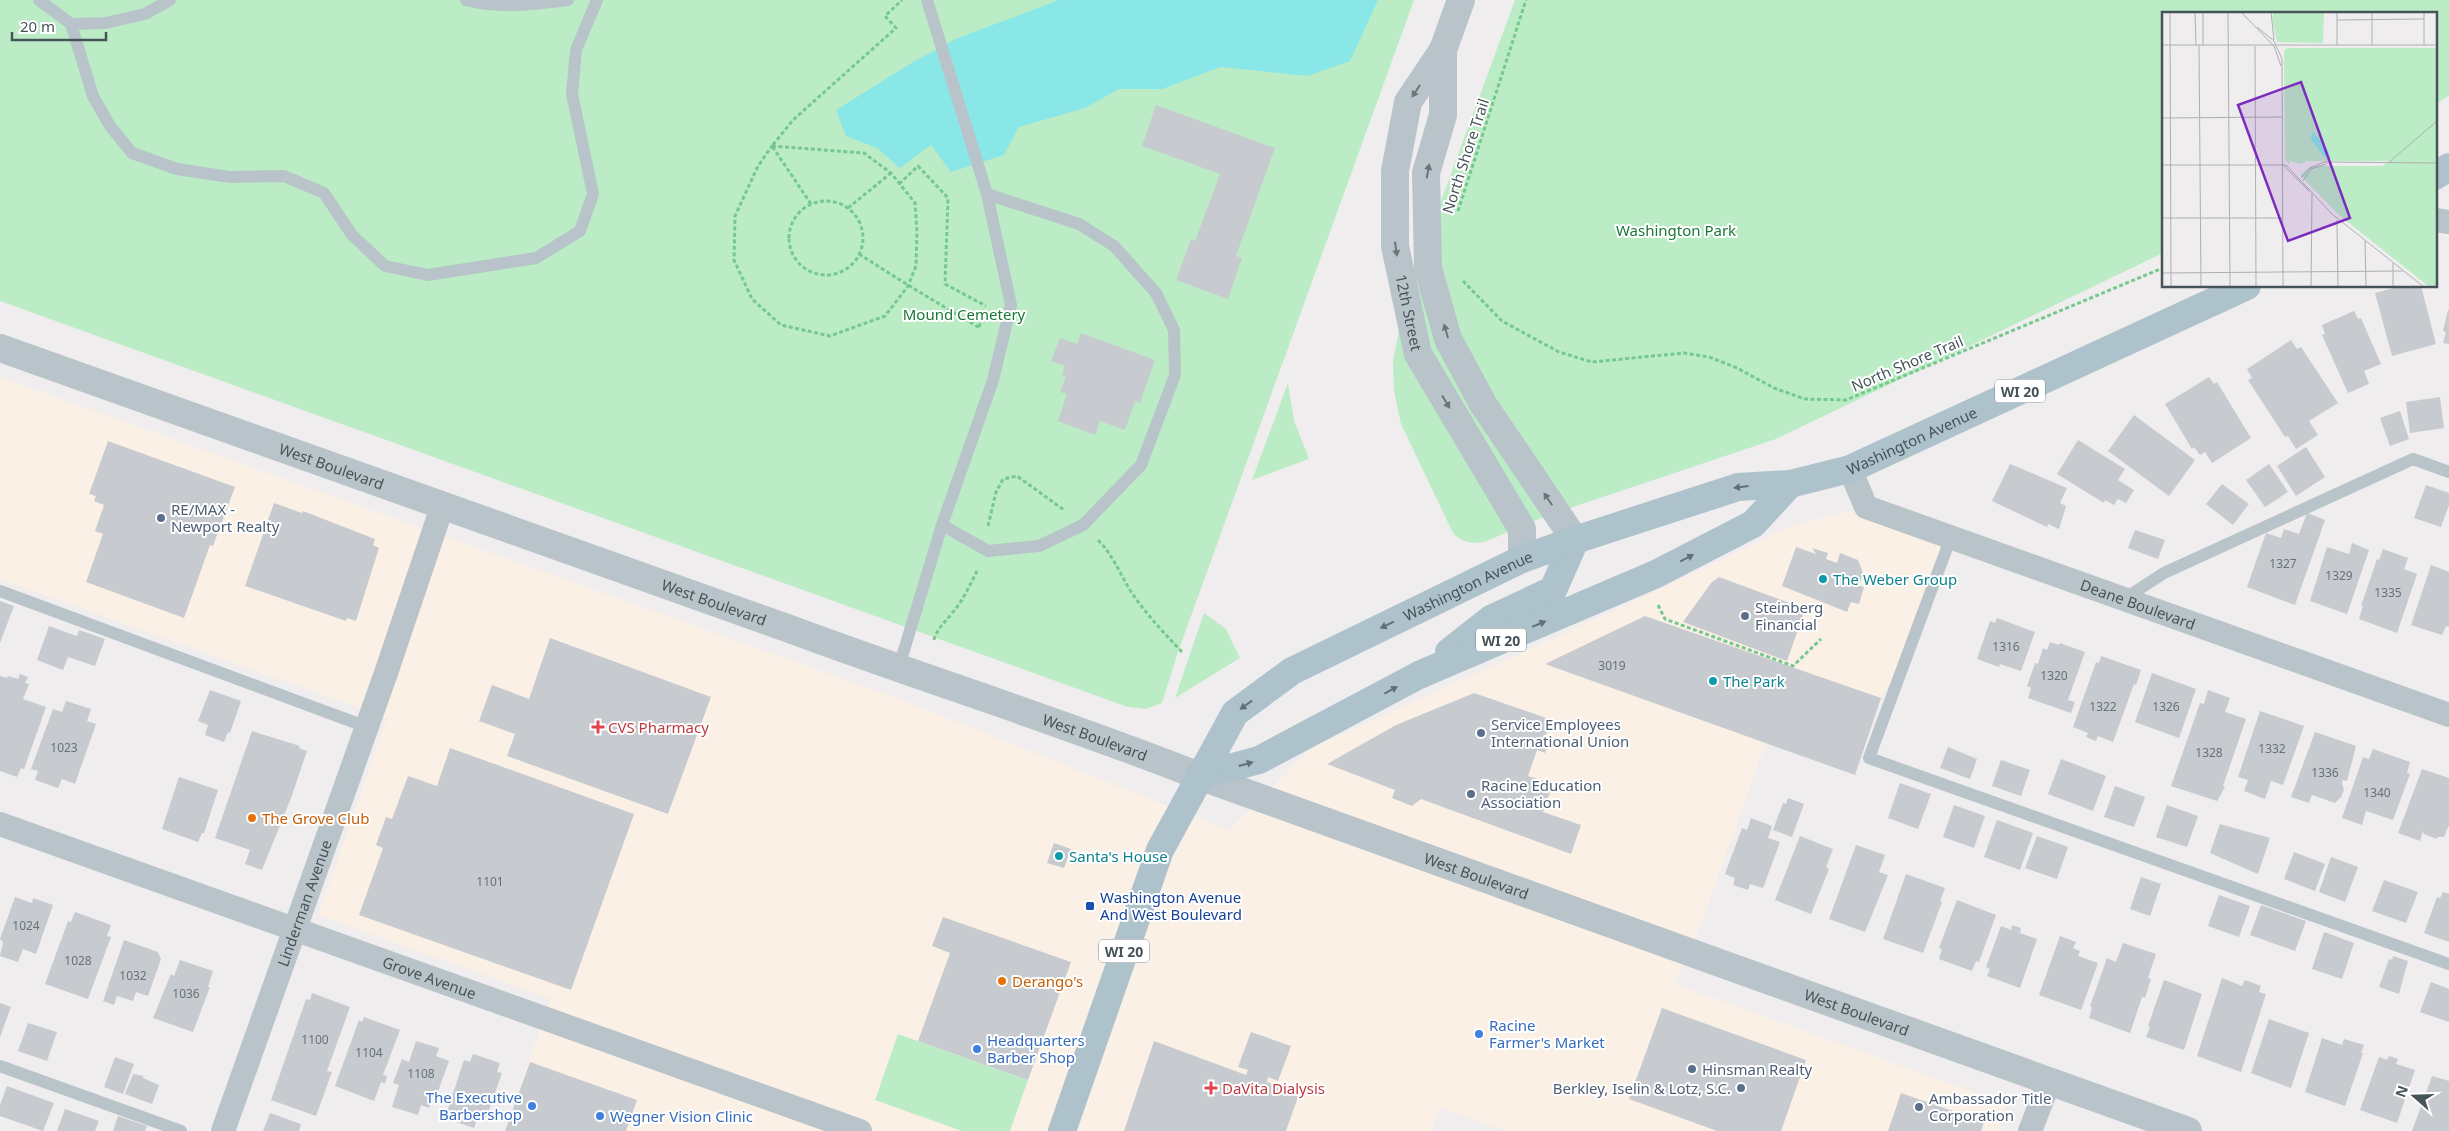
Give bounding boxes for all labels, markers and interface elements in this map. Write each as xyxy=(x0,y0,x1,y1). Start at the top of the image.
scale bar xyxy=(12,10,106,42)
inset map xyxy=(2162,12,2436,288)
text: 20 m xyxy=(20,16,55,36)
one-way arrow xyxy=(1411,84,1421,97)
street label: North Shore Trail xyxy=(1437,96,1493,216)
one-way arrow xyxy=(1424,163,1432,179)
park label: Washington Park xyxy=(1616,220,1736,240)
one-way arrow xyxy=(1393,242,1401,258)
street label: 12th Street xyxy=(1391,272,1427,353)
park label: Mound Cemetery xyxy=(903,304,1026,324)
one-way arrow xyxy=(1441,323,1449,338)
street label: North Shore Trail xyxy=(1848,330,1966,396)
road number: WI 20 xyxy=(1995,380,2045,402)
one-way arrow xyxy=(1442,395,1451,408)
street label: Washington Avenue xyxy=(1843,402,1980,479)
street label: West Boulevard xyxy=(276,438,387,494)
one-way arrow xyxy=(1733,483,1749,491)
one-way arrow xyxy=(1543,492,1553,506)
place label: RE/MAX - Newport Realty xyxy=(171,499,280,536)
marker: RE/MAX - Newport Realty xyxy=(155,512,167,524)
street label: Washington Avenue xyxy=(1400,546,1535,625)
one-way arrow xyxy=(1680,554,1694,562)
house number: 1327 xyxy=(2269,555,2297,572)
house number: 1329 xyxy=(2325,567,2353,584)
place label: The Weber Group xyxy=(1833,569,1957,589)
marker: The Weber Group xyxy=(1817,573,1829,585)
street label: West Boulevard xyxy=(659,574,769,630)
street label: Deane Boulevard xyxy=(2078,574,2198,634)
house number: 1335 xyxy=(2374,584,2402,601)
place label: Steinberg Financial xyxy=(1755,597,1823,634)
marker: Steinberg Financial xyxy=(1739,610,1751,622)
one-way arrow xyxy=(1532,619,1546,627)
one-way arrow xyxy=(1380,621,1394,629)
road number: WI 20 xyxy=(1476,628,1526,652)
house number: 1316 xyxy=(1992,638,2020,655)
house number: 3019 xyxy=(1598,657,1626,674)
house number: 1320 xyxy=(2040,667,2068,684)
place label: The Park xyxy=(1723,671,1785,691)
marker: The Park xyxy=(1707,675,1719,687)
one-way arrow xyxy=(1384,686,1397,695)
house number: 1322 xyxy=(2089,698,2117,715)
house number: 1326 xyxy=(2152,698,2180,715)
one-way arrow xyxy=(1239,700,1253,710)
street label: West Boulevard xyxy=(1040,709,1150,765)
place label: Service Employees International Union xyxy=(1491,714,1629,751)
place label: CVS Pharmacy xyxy=(608,717,709,737)
marker: CVS Pharmacy xyxy=(592,721,604,733)
marker: Service Employees International Union xyxy=(1475,727,1487,739)
house number: 1023 xyxy=(50,739,78,756)
house number: 1332 xyxy=(2258,740,2286,757)
house number: 1328 xyxy=(2195,744,2223,761)
one-way arrow xyxy=(1238,760,1254,768)
house number: 1336 xyxy=(2311,764,2339,781)
place label: Racine Education Association xyxy=(1481,775,1602,812)
house number: 1340 xyxy=(2363,784,2391,801)
marker: Racine Education Association xyxy=(1465,788,1477,800)
place label: The Grove Club xyxy=(262,808,369,828)
marker: The Grove Club xyxy=(246,812,258,824)
street label: Linderman Avenue xyxy=(272,837,336,969)
place label: Santa's House xyxy=(1069,846,1168,866)
street label: West Boulevard xyxy=(1421,848,1532,904)
marker: Santa's House xyxy=(1053,850,1065,862)
house number: 1101 xyxy=(476,873,504,890)
place label: Washington Avenue And West Boulevard xyxy=(1100,887,1242,924)
marker: Washington Avenue And West Boulevard xyxy=(1084,900,1096,912)
house number: 1024 xyxy=(12,917,40,934)
road number: WI 20 xyxy=(1099,939,1149,962)
street label: Grove Avenue xyxy=(380,951,479,1003)
house number: 1028 xyxy=(64,952,92,969)
house number: 1032 xyxy=(119,967,147,984)
place label: Derango's xyxy=(1012,971,1083,991)
marker: Derango's xyxy=(996,975,1008,987)
street label: West Boulevard xyxy=(1802,984,1912,1040)
house number: 1036 xyxy=(172,985,200,1002)
place label: Racine Farmer's Market xyxy=(1489,1015,1605,1052)
marker: Racine Farmer's Market xyxy=(1473,1028,1485,1040)
place label: Headquarters Barber Shop xyxy=(987,1030,1085,1067)
house number: 1100 xyxy=(301,1031,329,1048)
marker: Headquarters Barber Shop xyxy=(971,1043,983,1055)
house number: 1104 xyxy=(355,1044,383,1061)
place label: Hinsman Realty xyxy=(1702,1059,1813,1079)
marker: Hinsman Realty xyxy=(1686,1063,1698,1075)
house number: 1108 xyxy=(407,1065,435,1082)
north arrow xyxy=(2389,1071,2439,1121)
place label: DaVita Dialysis xyxy=(1222,1078,1325,1098)
place label: Berkley, Iselin & Lotz, S.C. xyxy=(1553,1078,1731,1098)
marker: DaVita Dialysis xyxy=(1204,1081,1218,1095)
marker: Berkley, Iselin & Lotz, S.C. xyxy=(1735,1082,1747,1094)
text: N xyxy=(2390,1083,2412,1100)
place label: The Executive Barbershop xyxy=(426,1087,522,1124)
place label: Ambassador Title Corporation xyxy=(1929,1088,2051,1125)
marker: The Executive Barbershop xyxy=(526,1100,538,1112)
marker: Ambassador Title Corporation xyxy=(1913,1101,1925,1113)
place label: Wegner Vision Clinic xyxy=(610,1106,753,1126)
marker: Wegner Vision Clinic xyxy=(594,1110,606,1122)

